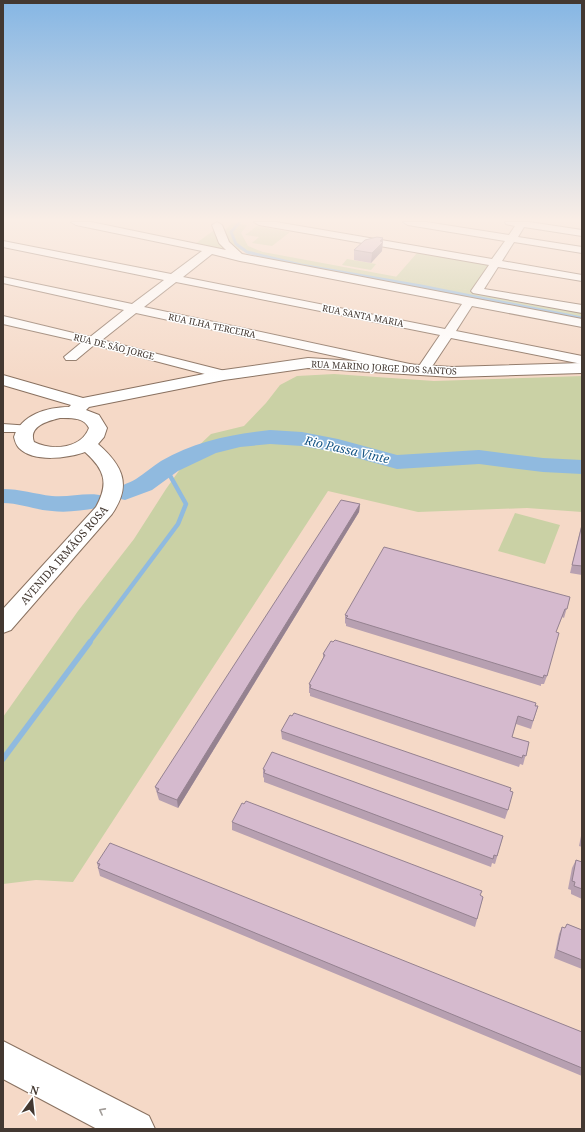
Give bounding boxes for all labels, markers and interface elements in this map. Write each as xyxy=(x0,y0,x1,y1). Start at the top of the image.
street label: RUA SANTA MARIA xyxy=(321,301,406,330)
street label: RUA ILHA TERCEIRA xyxy=(167,310,258,341)
street label: RUA DE SÃO JORGE xyxy=(72,330,156,363)
street label: RUA MARINO JORGE DOS SANTOS xyxy=(311,357,457,378)
water label: Rio Passa Vinte xyxy=(302,431,391,468)
street label: AVENIDA IRMÃOS ROSA xyxy=(16,502,111,607)
north arrow xyxy=(12,1080,52,1120)
text: N xyxy=(29,1081,41,1098)
one-way arrow xyxy=(99,1108,106,1116)

